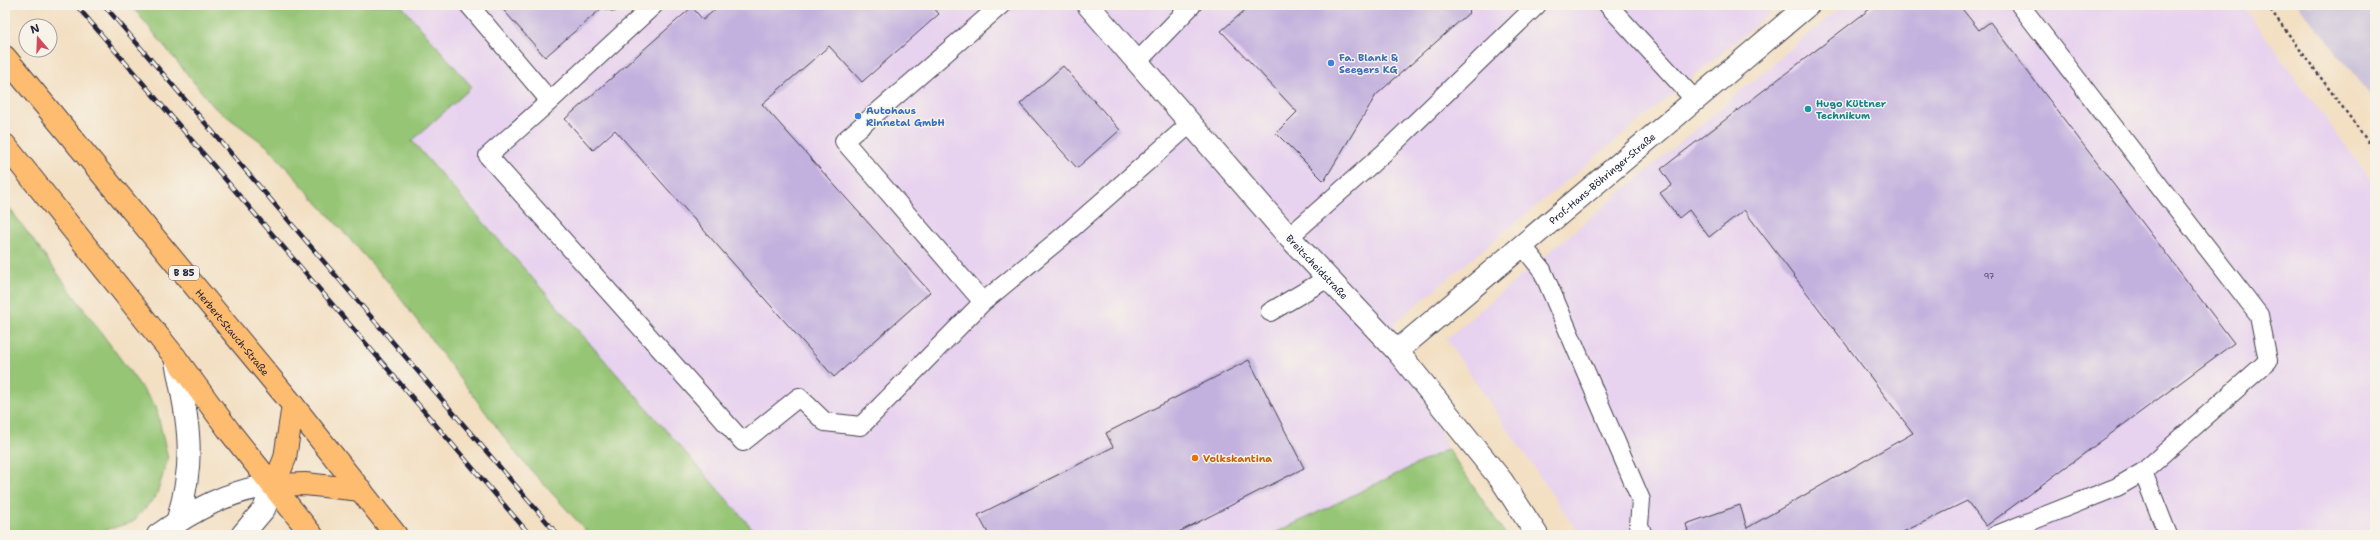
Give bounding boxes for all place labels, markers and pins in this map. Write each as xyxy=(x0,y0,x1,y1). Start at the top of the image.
place label: Fa. Blank & Seegers KG xyxy=(1339,51,1398,76)
marker: Fa. Blank & Seegers KG xyxy=(1326,58,1336,68)
place label: Hugo Küttner Technikum xyxy=(1816,97,1887,122)
place label: Autohaus Rinnetal GmbH xyxy=(866,104,945,129)
marker: Hugo Küttner Technikum xyxy=(1803,104,1813,114)
marker: Autohaus Rinnetal GmbH xyxy=(853,111,863,121)
place label: Volkskantina xyxy=(1203,452,1272,465)
marker: Volkskantina xyxy=(1190,453,1200,463)

